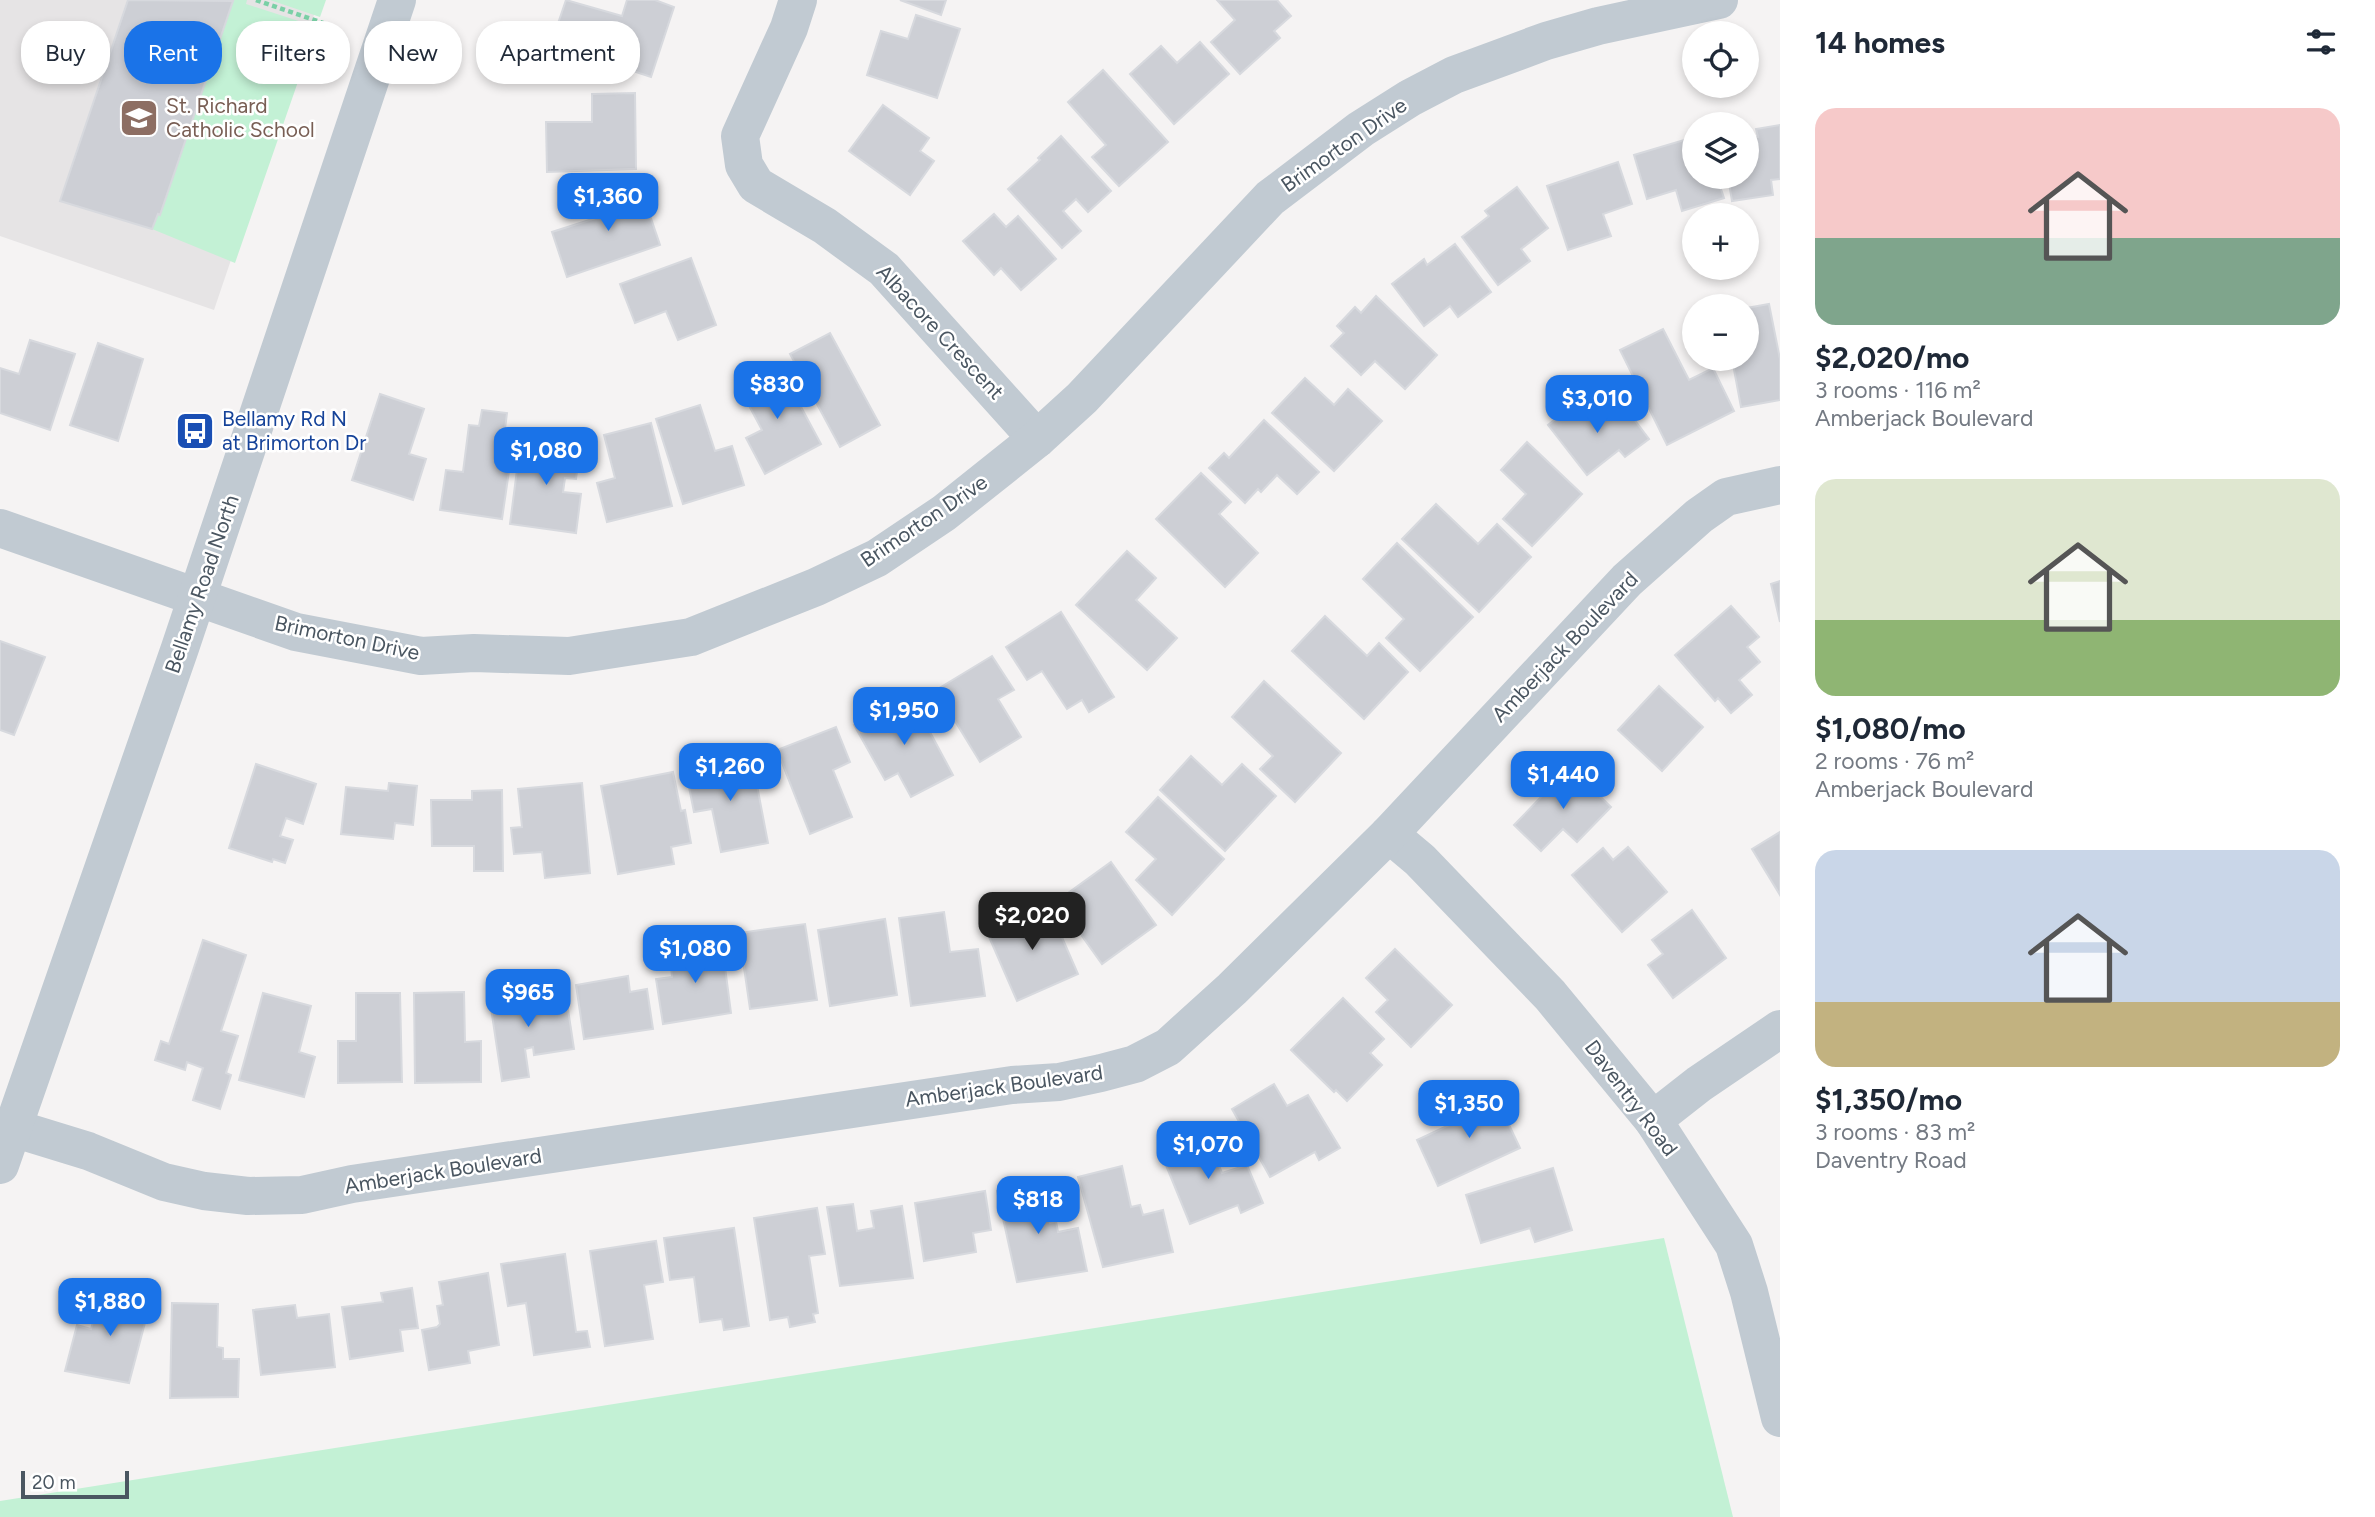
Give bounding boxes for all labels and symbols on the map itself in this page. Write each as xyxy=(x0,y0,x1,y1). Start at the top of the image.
street label: Brimorton Drive xyxy=(1276,92,1411,197)
place label: St. Richard Catholic School xyxy=(166,93,315,142)
school or university icon: St. Richard Catholic School xyxy=(118,97,160,139)
pin: $1,360 xyxy=(551,174,665,233)
street label: Albacore Crescent xyxy=(872,259,1009,404)
pin: $830 xyxy=(736,362,818,421)
pin: $3,010 xyxy=(1540,376,1654,435)
place label: Bellamy Rd N at Brimorton Dr xyxy=(222,406,366,455)
bus stop icon: Bellamy Rd N at Brimorton Dr xyxy=(174,410,216,452)
pin: $1,080 xyxy=(489,428,603,487)
street label: Brimorton Drive xyxy=(856,469,992,572)
street label: Bellamy Road North xyxy=(159,491,244,676)
street label: Amberjack Boulevard xyxy=(1486,566,1643,727)
street label: Brimorton Drive xyxy=(272,610,422,665)
pin: $1,950 xyxy=(847,688,961,747)
pin: $1,260 xyxy=(673,744,787,803)
pin: $1,440 xyxy=(1506,752,1620,811)
pin: $2,020 xyxy=(975,892,1089,952)
pin: $1,080 xyxy=(638,926,752,985)
pin: $965 xyxy=(487,970,569,1029)
street label: Daventry Road xyxy=(1580,1035,1683,1161)
street label: Amberjack Boulevard xyxy=(903,1059,1104,1112)
pin: $1,350 xyxy=(1412,1080,1526,1140)
pin: $1,070 xyxy=(1151,1122,1265,1181)
street label: Amberjack Boulevard xyxy=(343,1143,543,1198)
pin: $818 xyxy=(997,1176,1079,1236)
pin: $1,880 xyxy=(53,1278,167,1338)
scale bar xyxy=(21,1468,130,1500)

